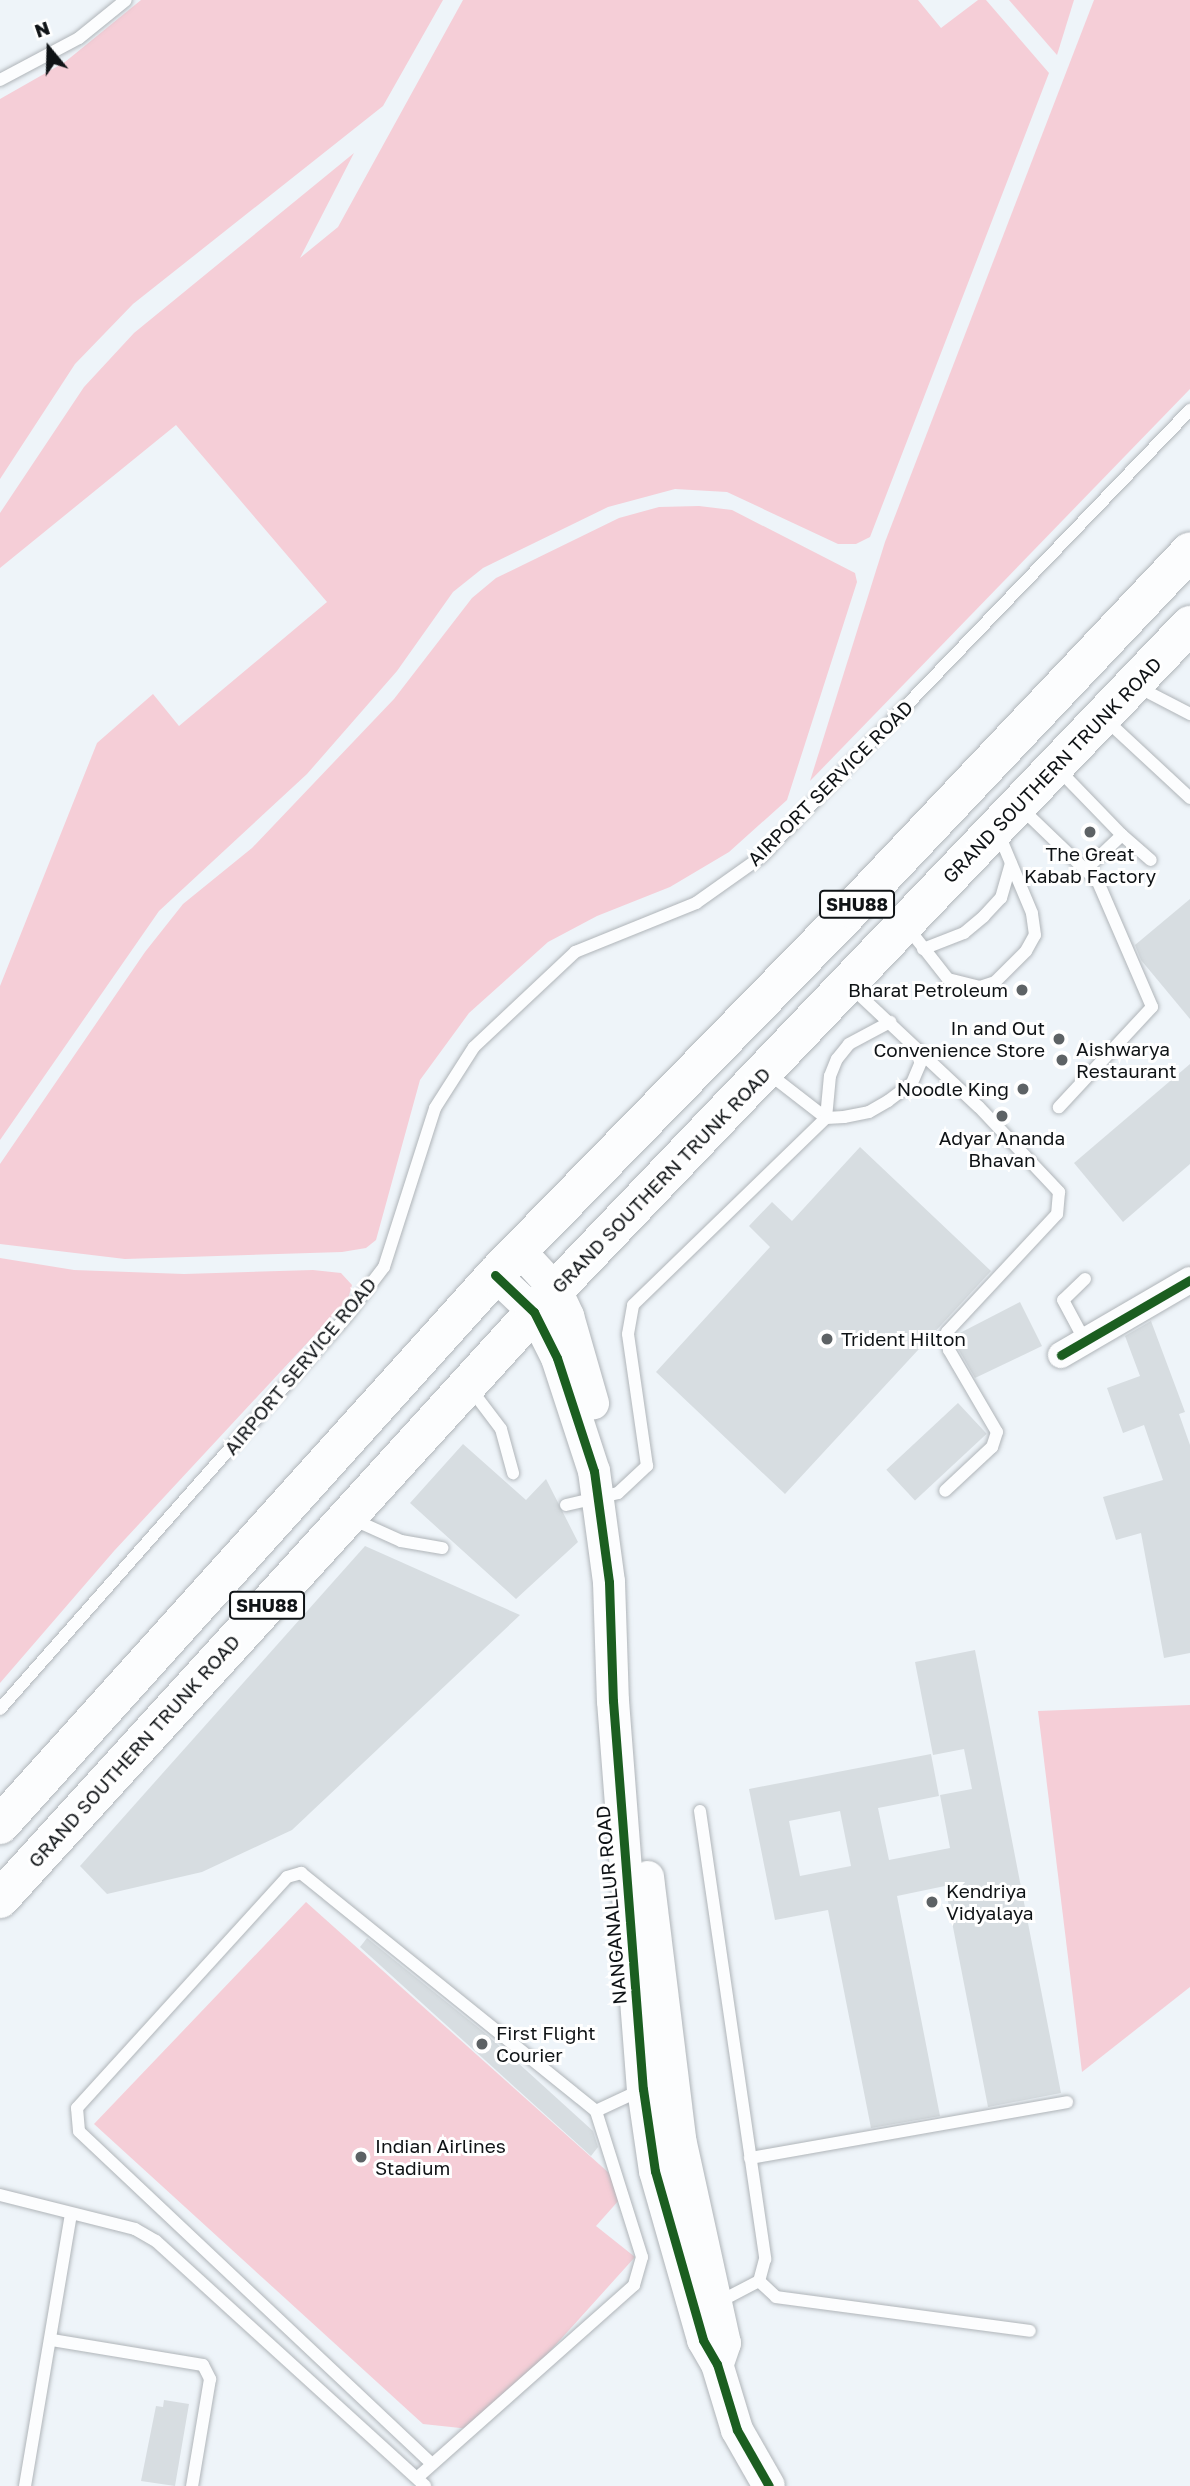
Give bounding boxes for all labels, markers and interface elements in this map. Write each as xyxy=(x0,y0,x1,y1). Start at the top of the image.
north arrow xyxy=(14,14,84,84)
text: N xyxy=(31,15,53,42)
street label: GRAND SOUTHERN TRUNK ROAD xyxy=(938,652,1166,888)
street label: AIRPORT SERVICE ROAD xyxy=(743,696,917,870)
marker: The Great Kabab Factory xyxy=(1082,824,1098,840)
place label: The Great Kabab Factory xyxy=(1024,843,1156,887)
road number: SHU88 xyxy=(818,890,896,918)
place label: Bharat Petroleum xyxy=(848,979,1008,1001)
marker: Bharat Petroleum xyxy=(1014,982,1030,998)
place label: In and Out Convenience Store xyxy=(873,1017,1045,1061)
marker: In and Out Convenience Store xyxy=(1051,1031,1067,1047)
place label: Aishwarya Restaurant xyxy=(1076,1038,1177,1082)
marker: Aishwarya Restaurant xyxy=(1054,1052,1070,1068)
street label: GRAND SOUTHERN TRUNK ROAD xyxy=(547,1062,775,1298)
place label: Noodle King xyxy=(897,1078,1009,1100)
marker: Noodle King xyxy=(1015,1081,1031,1097)
marker: Adyar Ananda Bhavan xyxy=(994,1108,1010,1124)
place label: Adyar Ananda Bhavan xyxy=(939,1127,1065,1171)
street label: AIRPORT SERVICE ROAD xyxy=(219,1273,381,1459)
place label: Trident Hilton xyxy=(841,1328,966,1350)
marker: Trident Hilton xyxy=(819,1331,835,1347)
road number: SHU88 xyxy=(229,1590,306,1620)
street label: GRAND SOUTHERN TRUNK ROAD xyxy=(24,1630,244,1872)
street label: NANGANALLUR ROAD xyxy=(591,1804,631,2006)
place label: Kendriya Vidyalaya xyxy=(946,1880,1034,1924)
marker: Kendriya Vidyalaya xyxy=(924,1894,940,1910)
place label: First Flight Courier xyxy=(496,2022,595,2066)
marker: First Flight Courier xyxy=(474,2036,490,2052)
place label: Indian Airlines Stadium xyxy=(375,2135,506,2179)
marker: Indian Airlines Stadium xyxy=(353,2149,369,2165)

